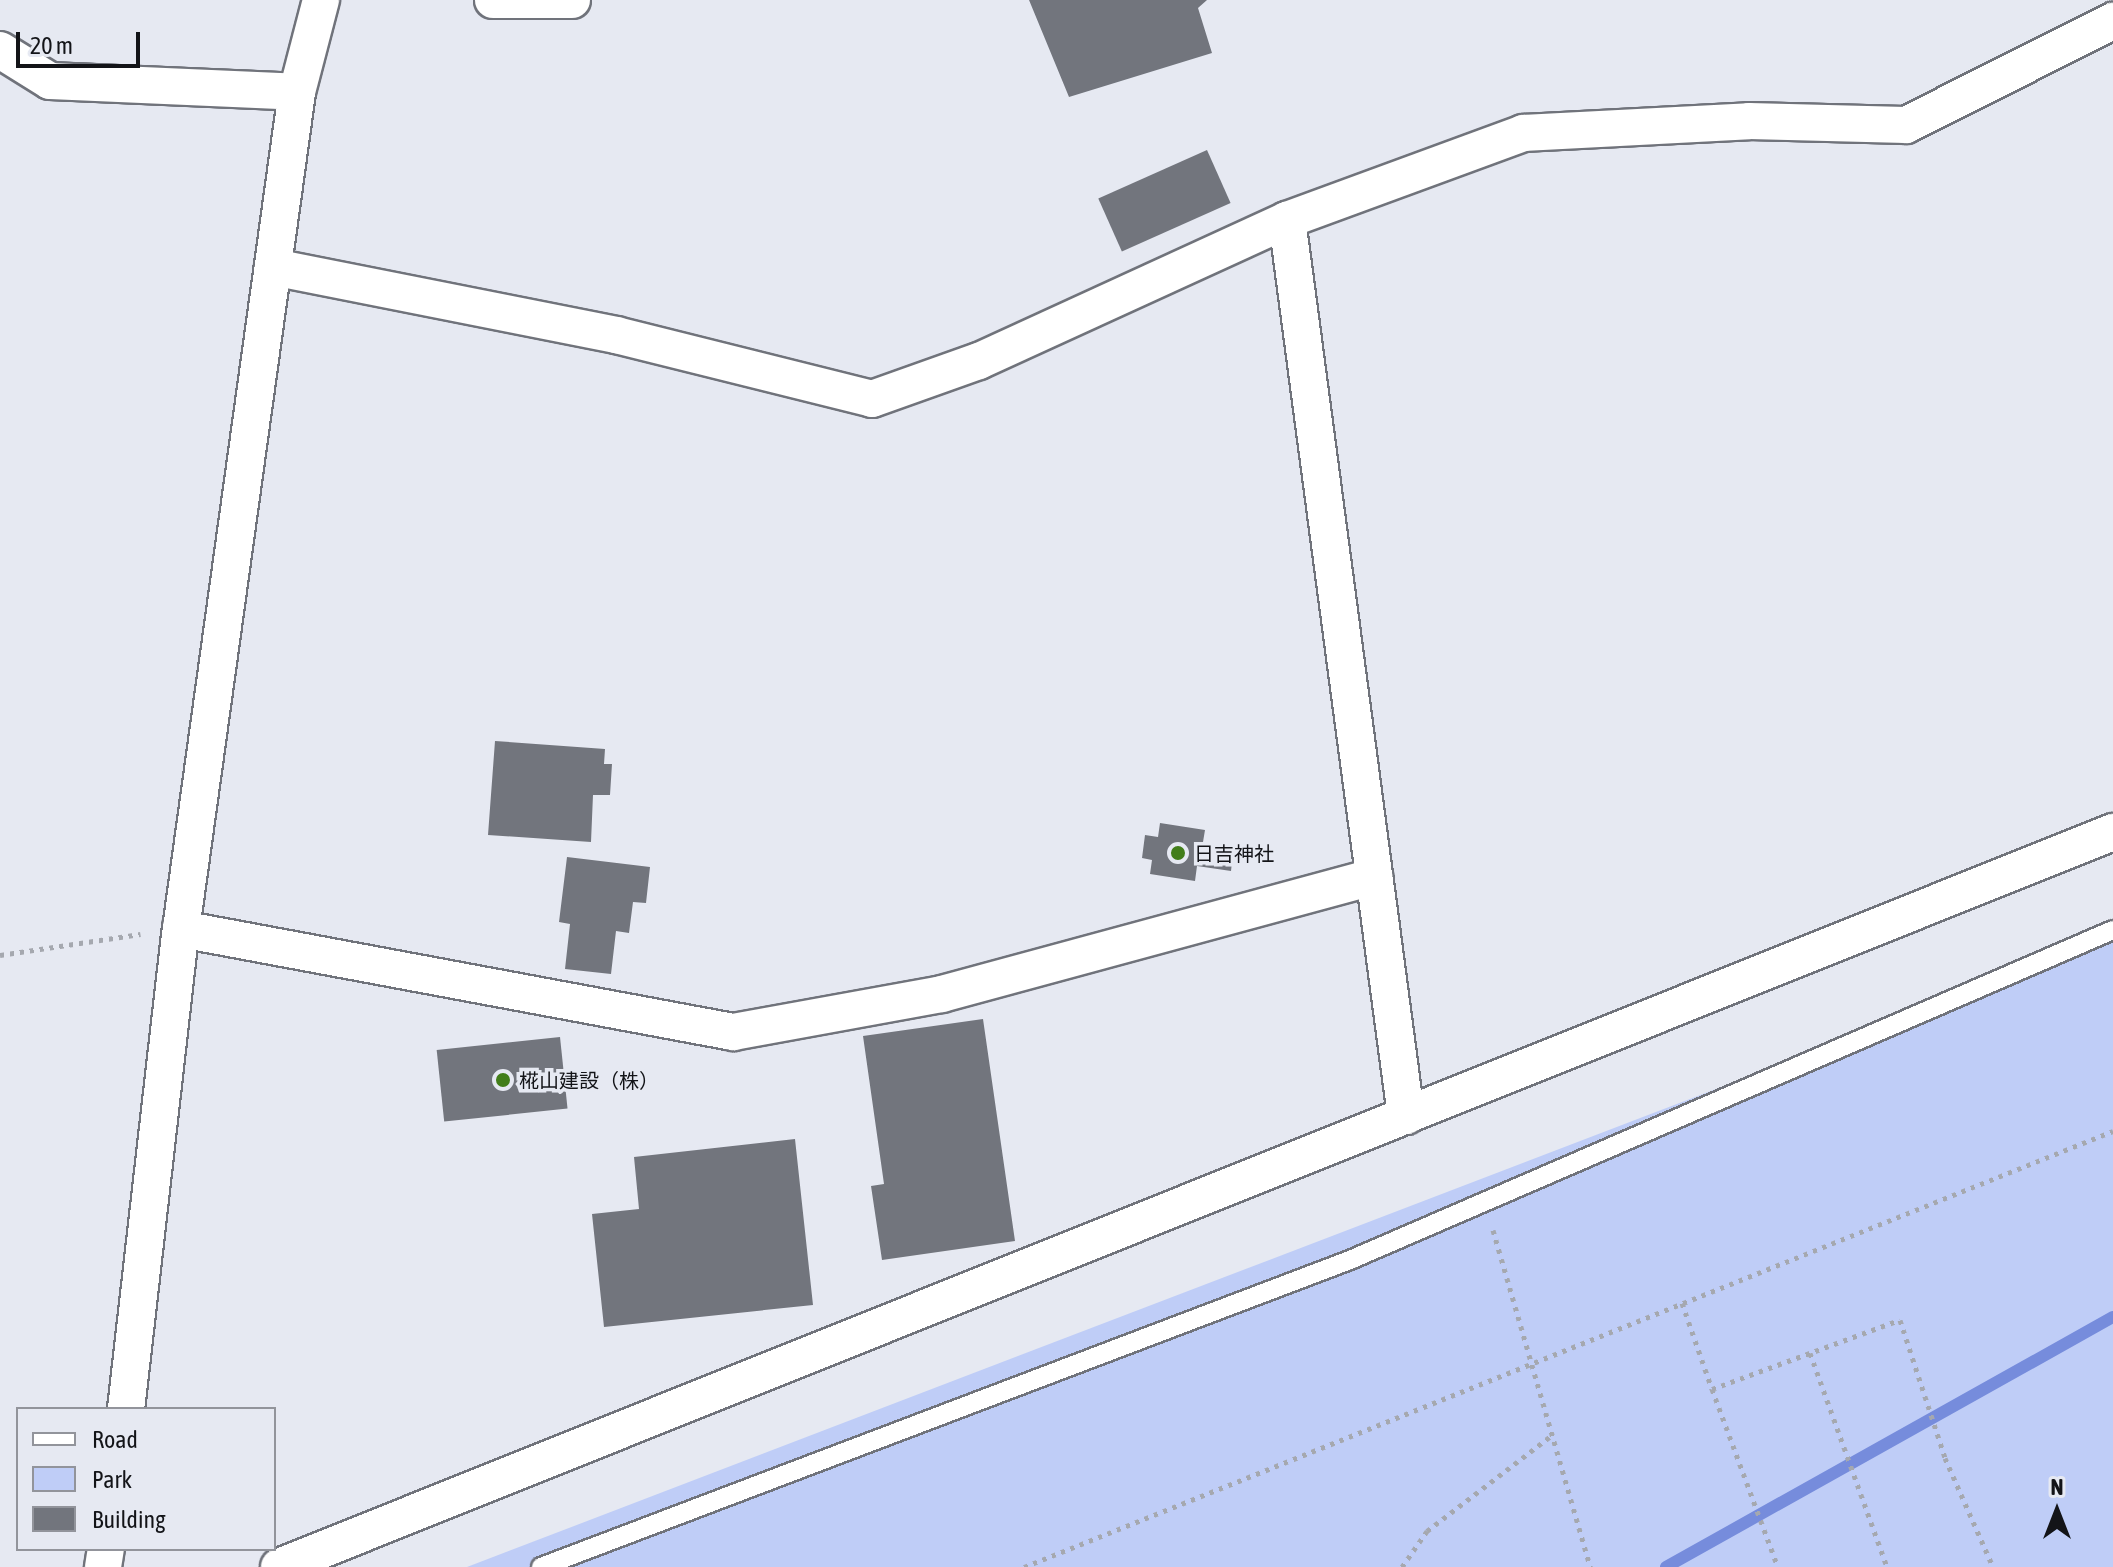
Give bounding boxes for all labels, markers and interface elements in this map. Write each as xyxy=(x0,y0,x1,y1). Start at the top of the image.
scale bar xyxy=(20,16,144,66)
text: 20 m xyxy=(30,32,73,59)
place label: 日吉神社 xyxy=(1194,841,1274,865)
marker: 日吉神社 xyxy=(1169,844,1187,862)
place label: 椛山建設（株） xyxy=(519,1068,659,1092)
marker: 椛山建設（株） xyxy=(494,1071,512,1089)
legend xyxy=(16,1407,276,1551)
text: Road xyxy=(92,1426,138,1453)
text: Park xyxy=(92,1466,132,1493)
north arrow xyxy=(2017,1471,2097,1551)
text: N xyxy=(2051,1474,2063,1500)
text: Building xyxy=(92,1506,165,1533)

